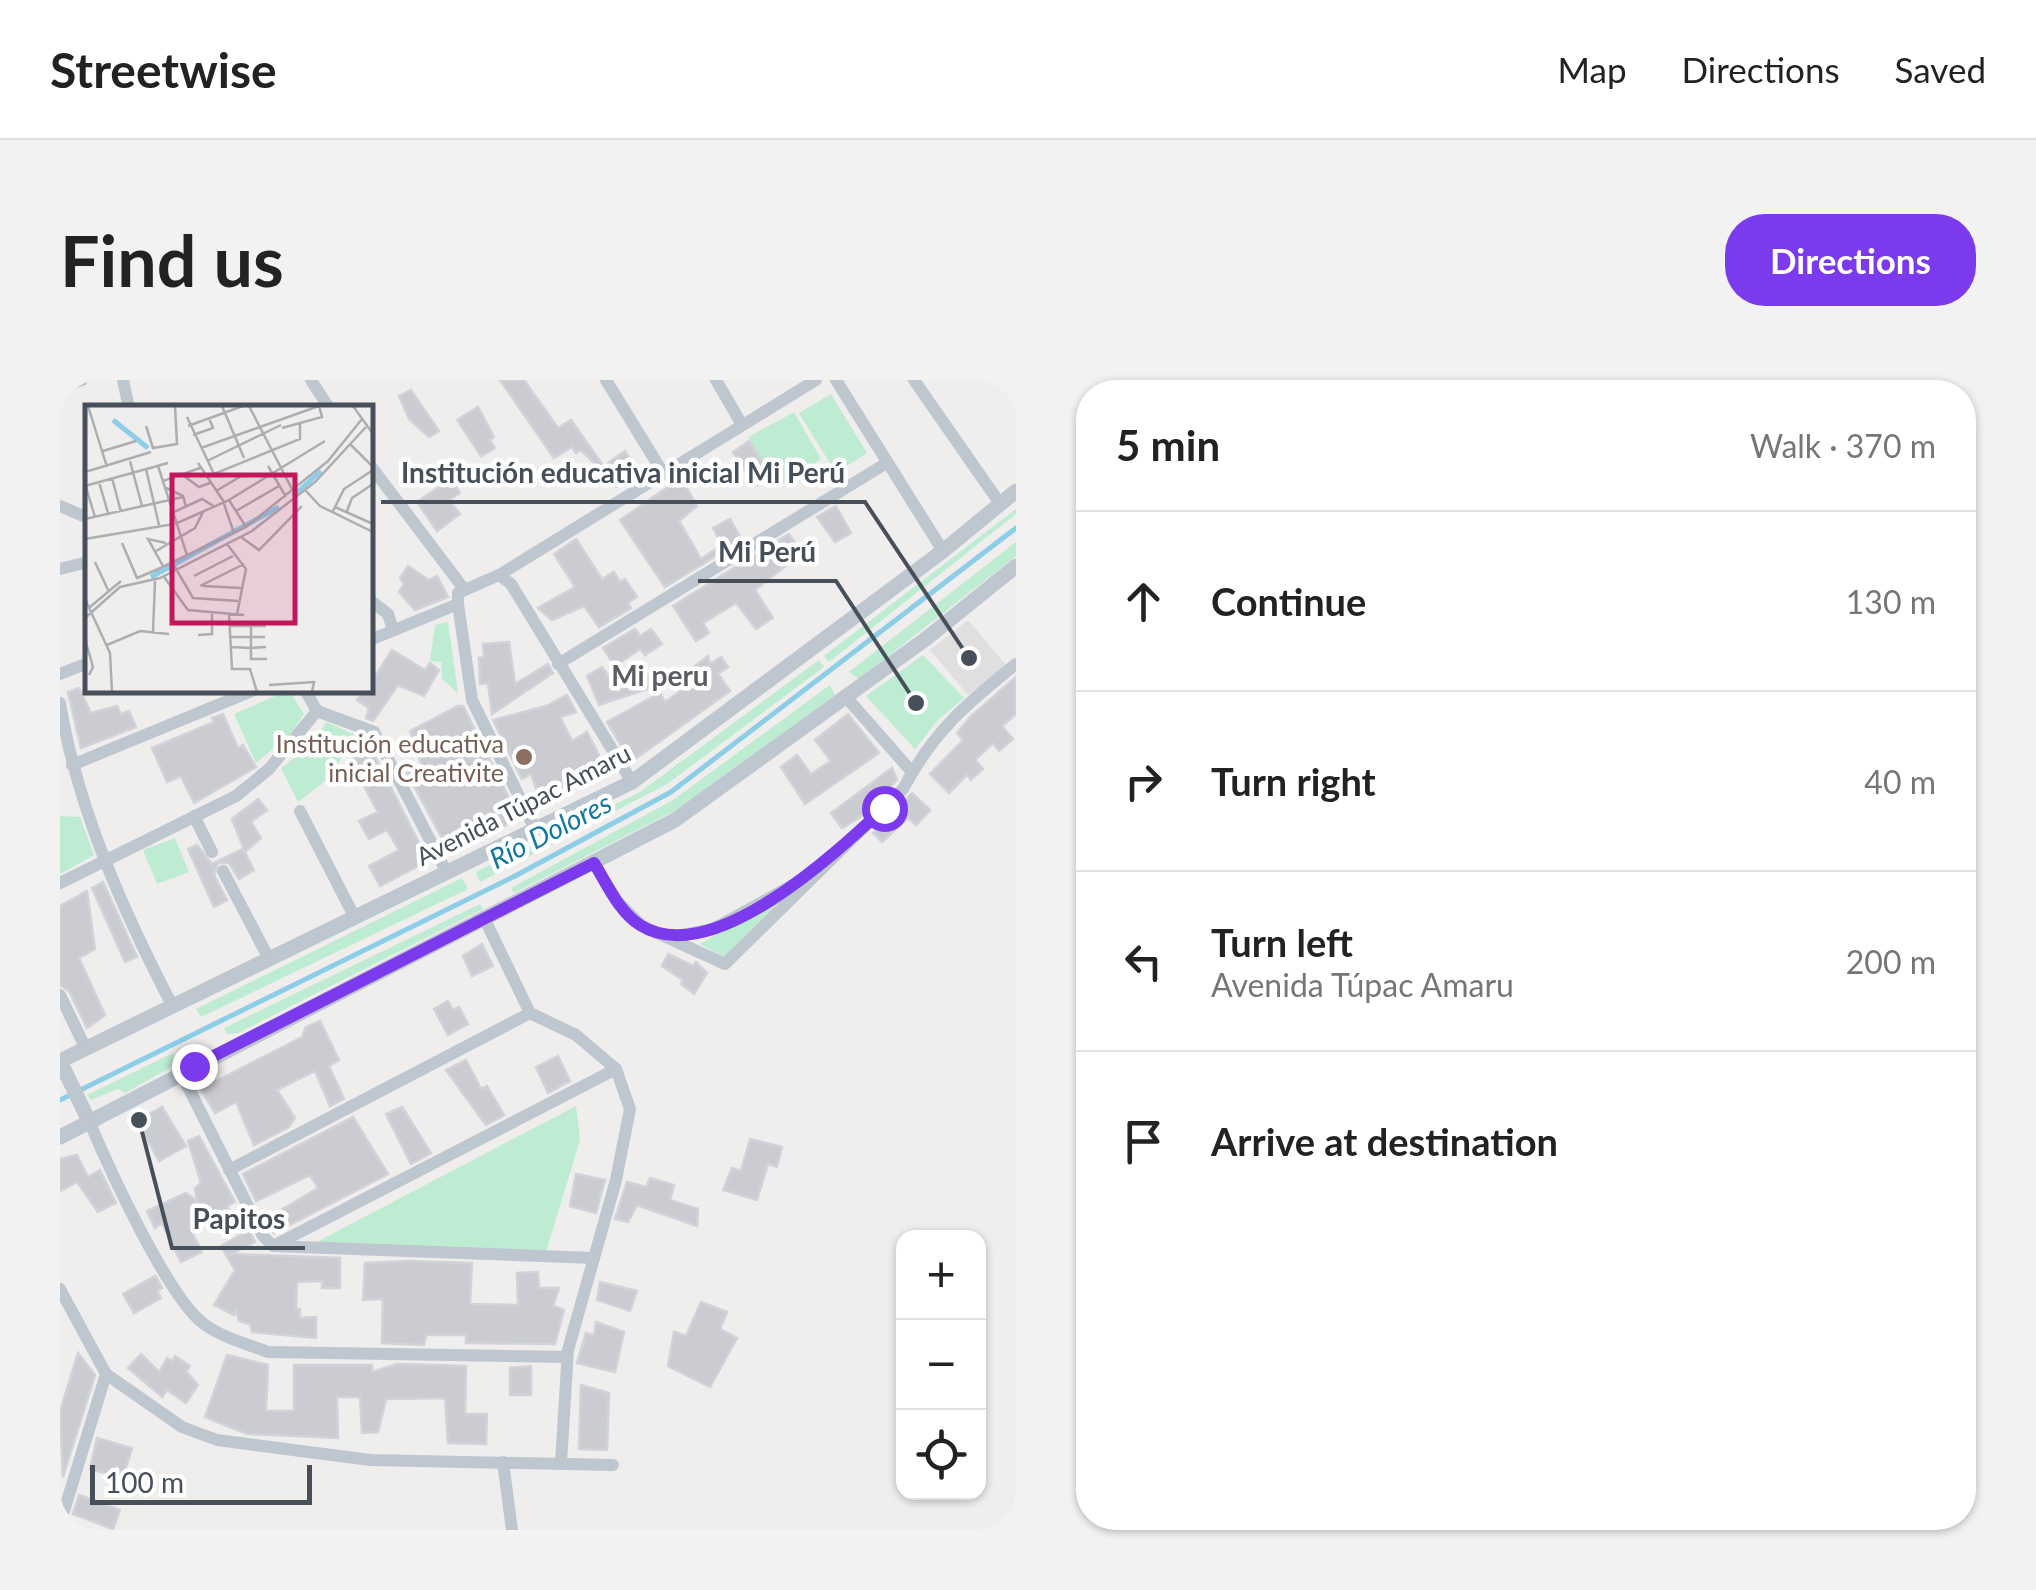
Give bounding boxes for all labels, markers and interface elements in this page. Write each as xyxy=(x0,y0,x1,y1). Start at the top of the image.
text: Streetwise xyxy=(50,41,277,98)
text: Map xyxy=(1558,48,1627,90)
text: Directions xyxy=(1682,48,1840,90)
text: Saved xyxy=(1895,48,1986,90)
button: Directions xyxy=(1725,214,1976,306)
text: Find us xyxy=(60,218,284,302)
inset map xyxy=(85,405,372,692)
text: 5 min xyxy=(1116,420,1220,470)
text: Walk · 370 m xyxy=(1750,426,1936,465)
callout: Institución educativa inicial Mi Perú xyxy=(381,444,865,502)
text: Institución educativa inicial Mi Perú xyxy=(401,455,845,489)
callout: Mi Perú xyxy=(698,523,836,581)
text: Mi Perú xyxy=(718,534,816,568)
icon: ahead xyxy=(1116,574,1171,629)
text: Continue xyxy=(1211,578,1366,624)
text: 130 m xyxy=(1846,582,1936,621)
district label: Mi peru xyxy=(611,658,709,692)
place label: Institución educativa inicial Creativite xyxy=(276,728,504,787)
street label: Avenida Túpac Amaru xyxy=(411,737,635,871)
marker: Institución educativa inicial Creativite xyxy=(513,746,535,768)
icon: right xyxy=(1116,754,1171,809)
text: Turn right xyxy=(1211,758,1376,804)
text: 40 m xyxy=(1864,762,1936,801)
water label: Río Dolores xyxy=(483,785,617,875)
route start xyxy=(862,786,908,832)
text: Turn left xyxy=(1211,919,1353,965)
icon: left xyxy=(1116,934,1171,989)
text: 200 m xyxy=(1846,942,1936,981)
text: Avenida Túpac Amaru xyxy=(1211,965,1514,1004)
route end xyxy=(172,1044,218,1090)
icon: arrive xyxy=(1116,1114,1171,1169)
text: Arrive at destination xyxy=(1211,1118,1558,1164)
callout: Papitos xyxy=(172,1190,305,1248)
text: Papitos xyxy=(193,1201,285,1235)
map controls xyxy=(896,1230,986,1500)
button: + xyxy=(896,1230,986,1320)
button: − xyxy=(896,1320,986,1410)
button: locate xyxy=(896,1410,986,1500)
scale bar xyxy=(90,1460,312,1504)
text: 100 m xyxy=(105,1465,184,1499)

